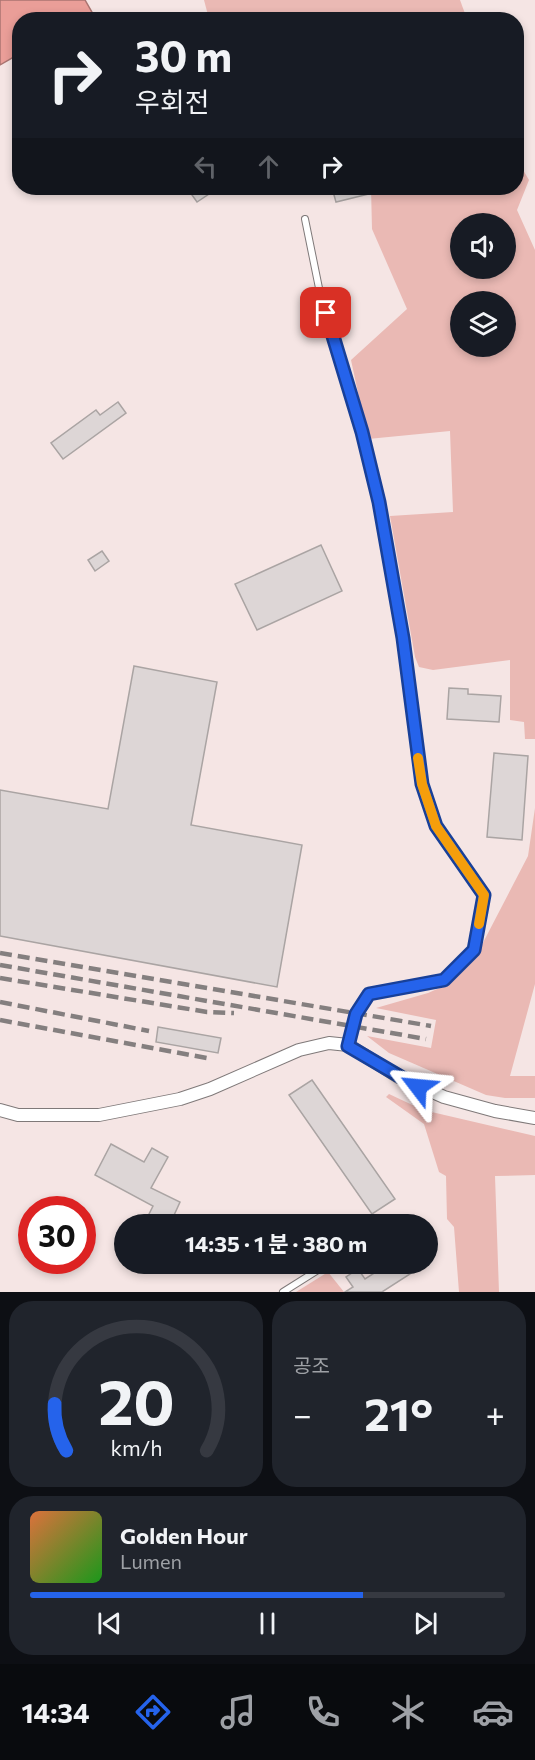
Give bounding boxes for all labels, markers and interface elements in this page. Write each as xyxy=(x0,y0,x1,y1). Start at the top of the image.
text: 30 m xyxy=(135,29,232,81)
icon: right xyxy=(36,36,114,114)
text: 우회전 xyxy=(135,85,210,118)
icon: left xyxy=(189,150,222,183)
icon: ahead xyxy=(252,150,285,183)
icon: right xyxy=(315,150,348,183)
map controls xyxy=(450,213,516,357)
button: sound xyxy=(450,213,516,279)
pin xyxy=(300,287,351,338)
button: layers xyxy=(450,291,516,357)
icon: arrive xyxy=(309,296,342,329)
position arrow xyxy=(386,1055,450,1119)
speed limit sign: 30 xyxy=(18,1196,96,1274)
text: 14:35 · 1 분 · 380 m xyxy=(185,1230,367,1257)
text: 공조 xyxy=(293,1353,330,1377)
text: 20 xyxy=(98,1362,174,1438)
text: 21° xyxy=(364,1385,433,1440)
text: − xyxy=(293,1393,312,1434)
text: + xyxy=(486,1393,505,1434)
text: km/h xyxy=(110,1434,162,1460)
text: Golden Hour xyxy=(120,1522,248,1549)
text: Lumen xyxy=(120,1549,182,1573)
icon: previous xyxy=(93,1607,126,1640)
icon: pause xyxy=(251,1607,284,1640)
icon: next xyxy=(409,1607,442,1640)
icon: directions xyxy=(132,1691,174,1733)
icon: music xyxy=(217,1691,259,1733)
icon: phone xyxy=(302,1691,344,1733)
icon: climate xyxy=(387,1691,429,1733)
icon: car xyxy=(472,1691,514,1733)
text: 14:34 xyxy=(21,1696,90,1729)

